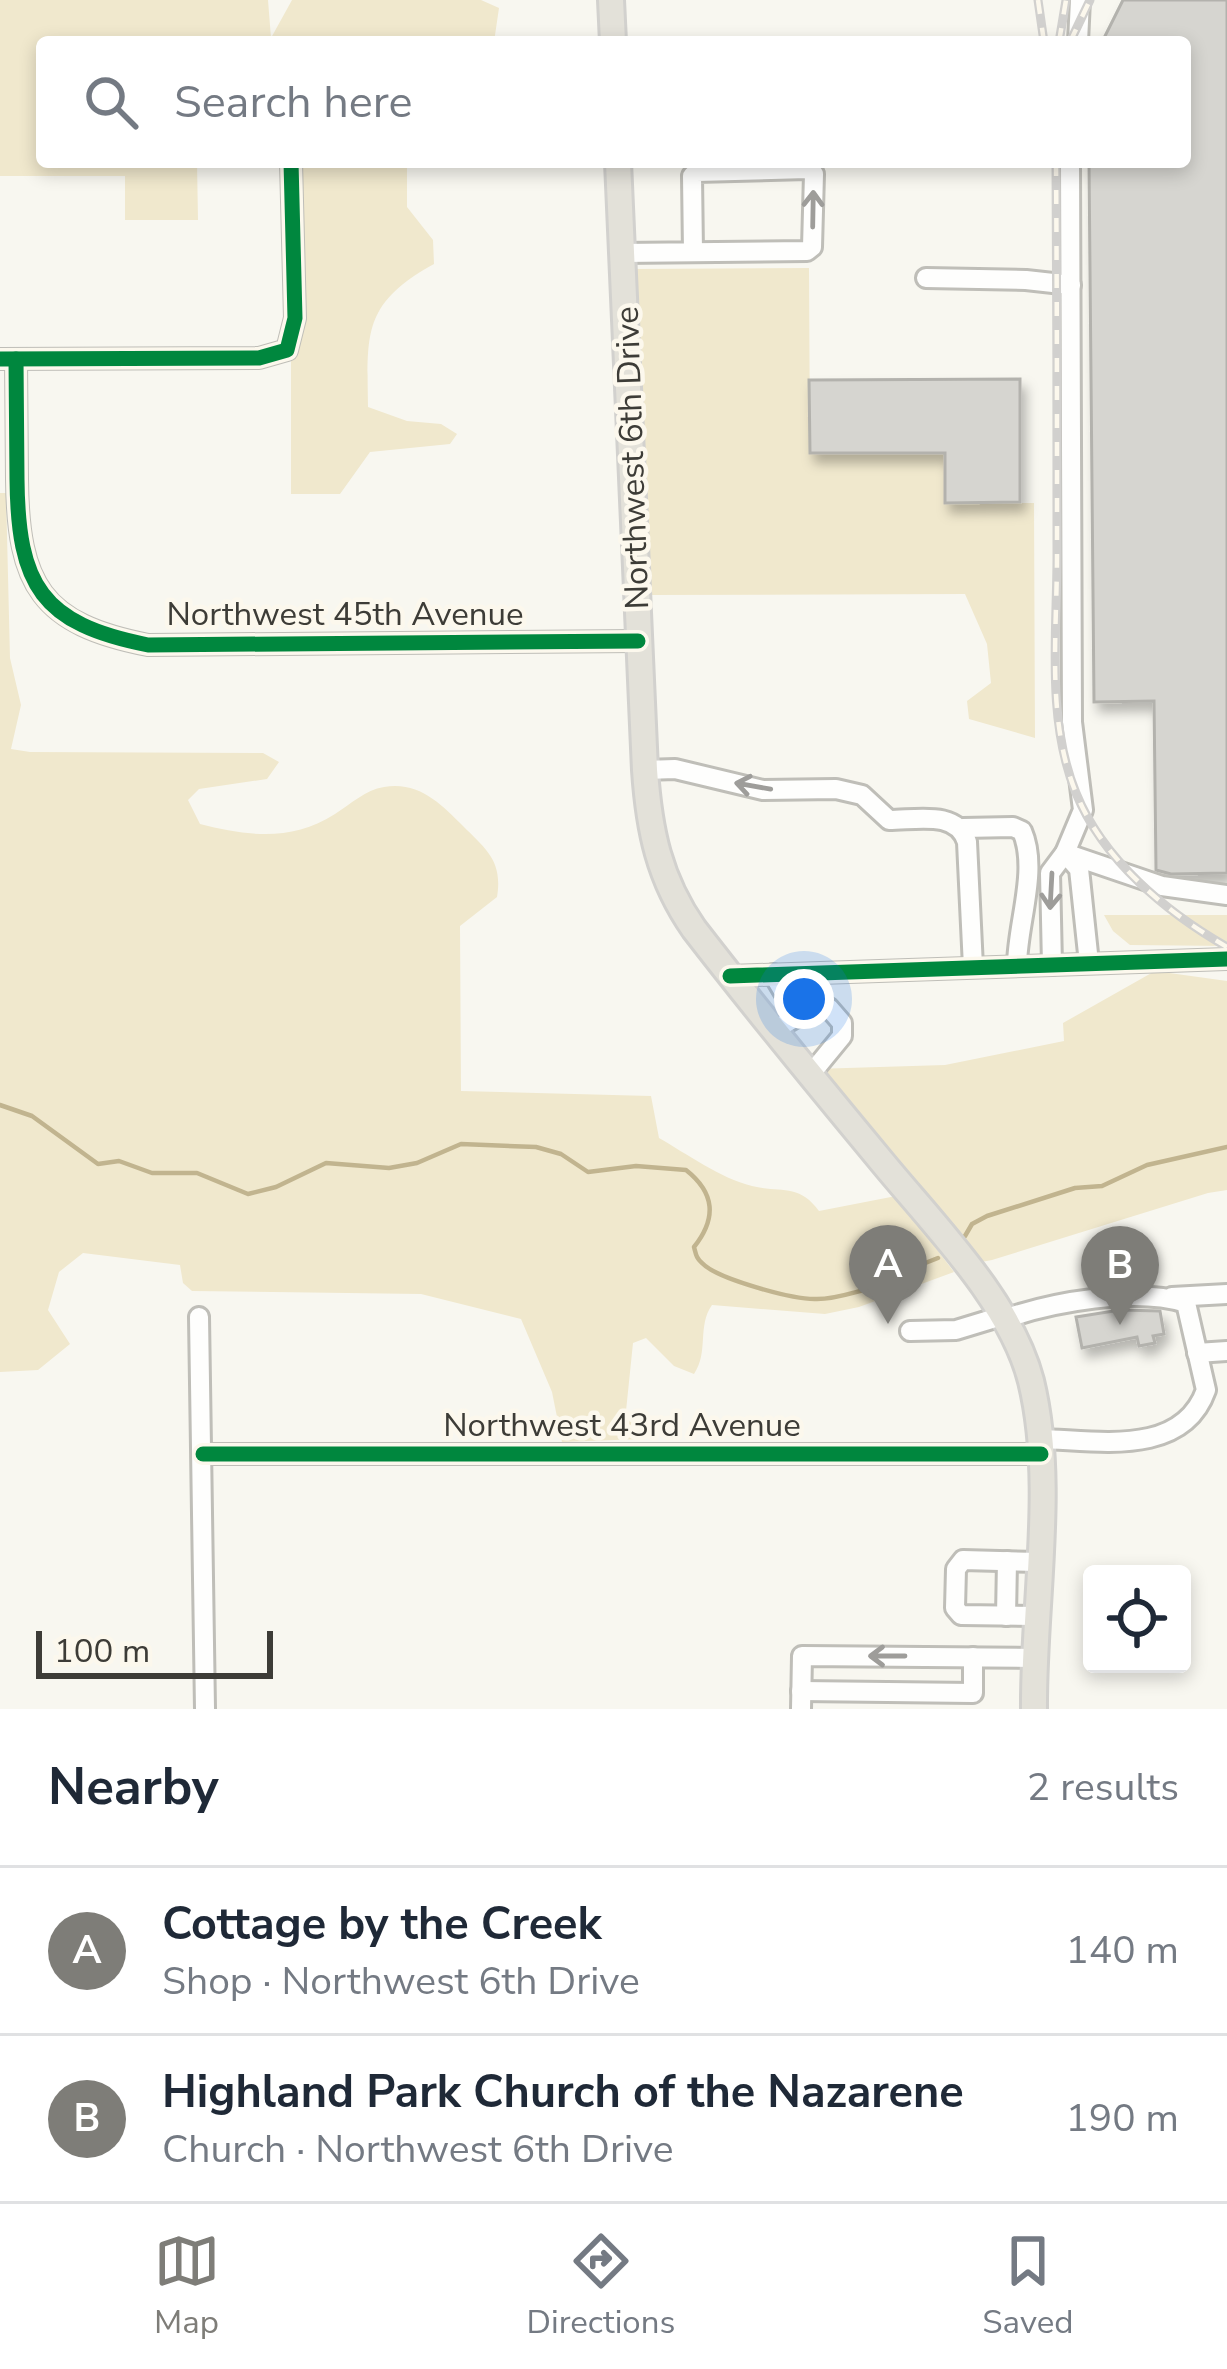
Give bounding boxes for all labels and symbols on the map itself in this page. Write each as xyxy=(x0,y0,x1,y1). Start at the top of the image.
one-way arrow xyxy=(801,190,824,229)
street label: Northwest 6th Drive xyxy=(605,306,660,610)
street label: Northwest 45th Avenue xyxy=(166,592,524,637)
one-way arrow xyxy=(734,774,773,797)
one-way arrow xyxy=(1039,870,1062,909)
your location xyxy=(774,969,834,1029)
pin: A xyxy=(849,1225,927,1324)
pin: B xyxy=(1081,1226,1159,1325)
street label: Northwest 43rd Avenue xyxy=(443,1403,801,1448)
scale bar xyxy=(36,1625,273,1678)
one-way arrow xyxy=(868,1645,907,1667)

